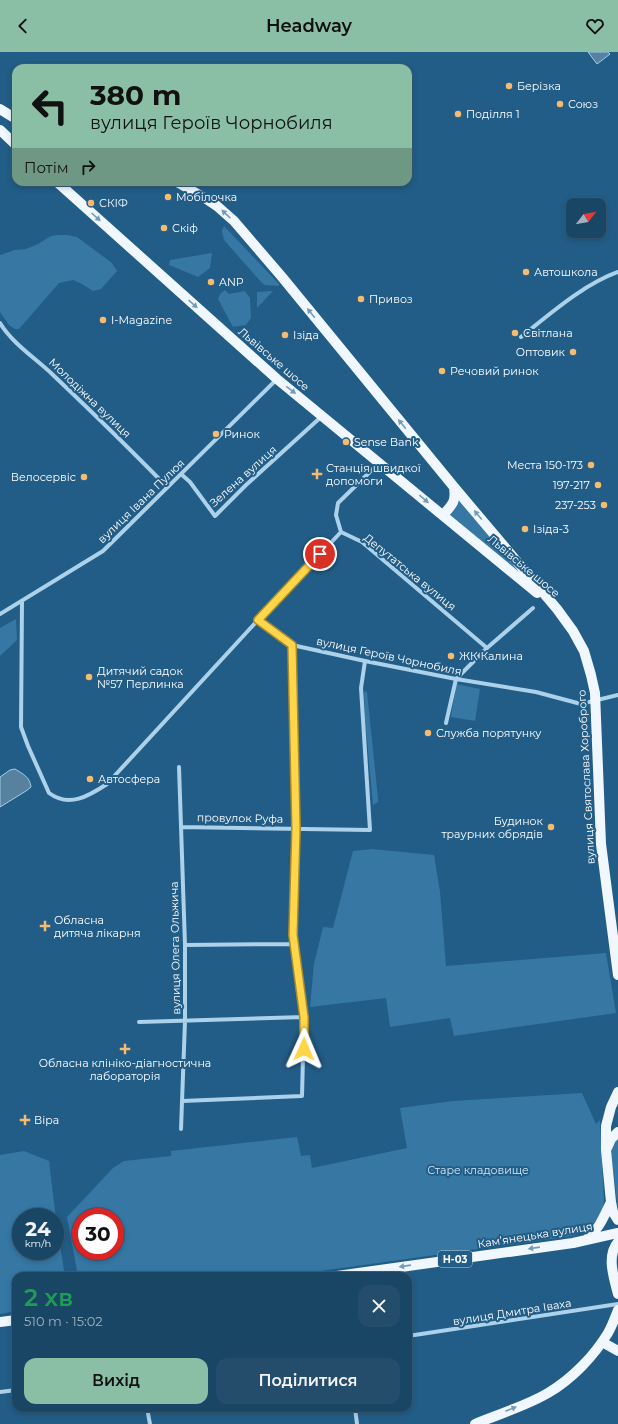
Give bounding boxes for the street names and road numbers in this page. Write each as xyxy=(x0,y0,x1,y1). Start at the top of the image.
street label: Львівське шосе xyxy=(236,324,313,394)
street label: Молодіжна вулиця xyxy=(46,355,134,441)
street label: Зелена вулиця xyxy=(207,442,279,510)
street label: вулиця Івана Пулюя xyxy=(95,456,187,546)
street label: Депутатська вулиця xyxy=(361,530,459,614)
street label: Львівське шосе xyxy=(485,532,563,600)
street label: вулиця Героїв Чорнобиля xyxy=(315,634,463,678)
street label: вулиця Святослава Хороброго xyxy=(574,689,598,865)
street label: провулок Руфа xyxy=(197,810,283,826)
street label: вулиця Олега Ольжича xyxy=(167,881,183,1015)
street label: Камʼянецька вулиця xyxy=(476,1219,594,1251)
road number: Н-03 xyxy=(438,1251,472,1267)
street label: вулиця Дмитра Іваха xyxy=(452,1296,572,1328)

